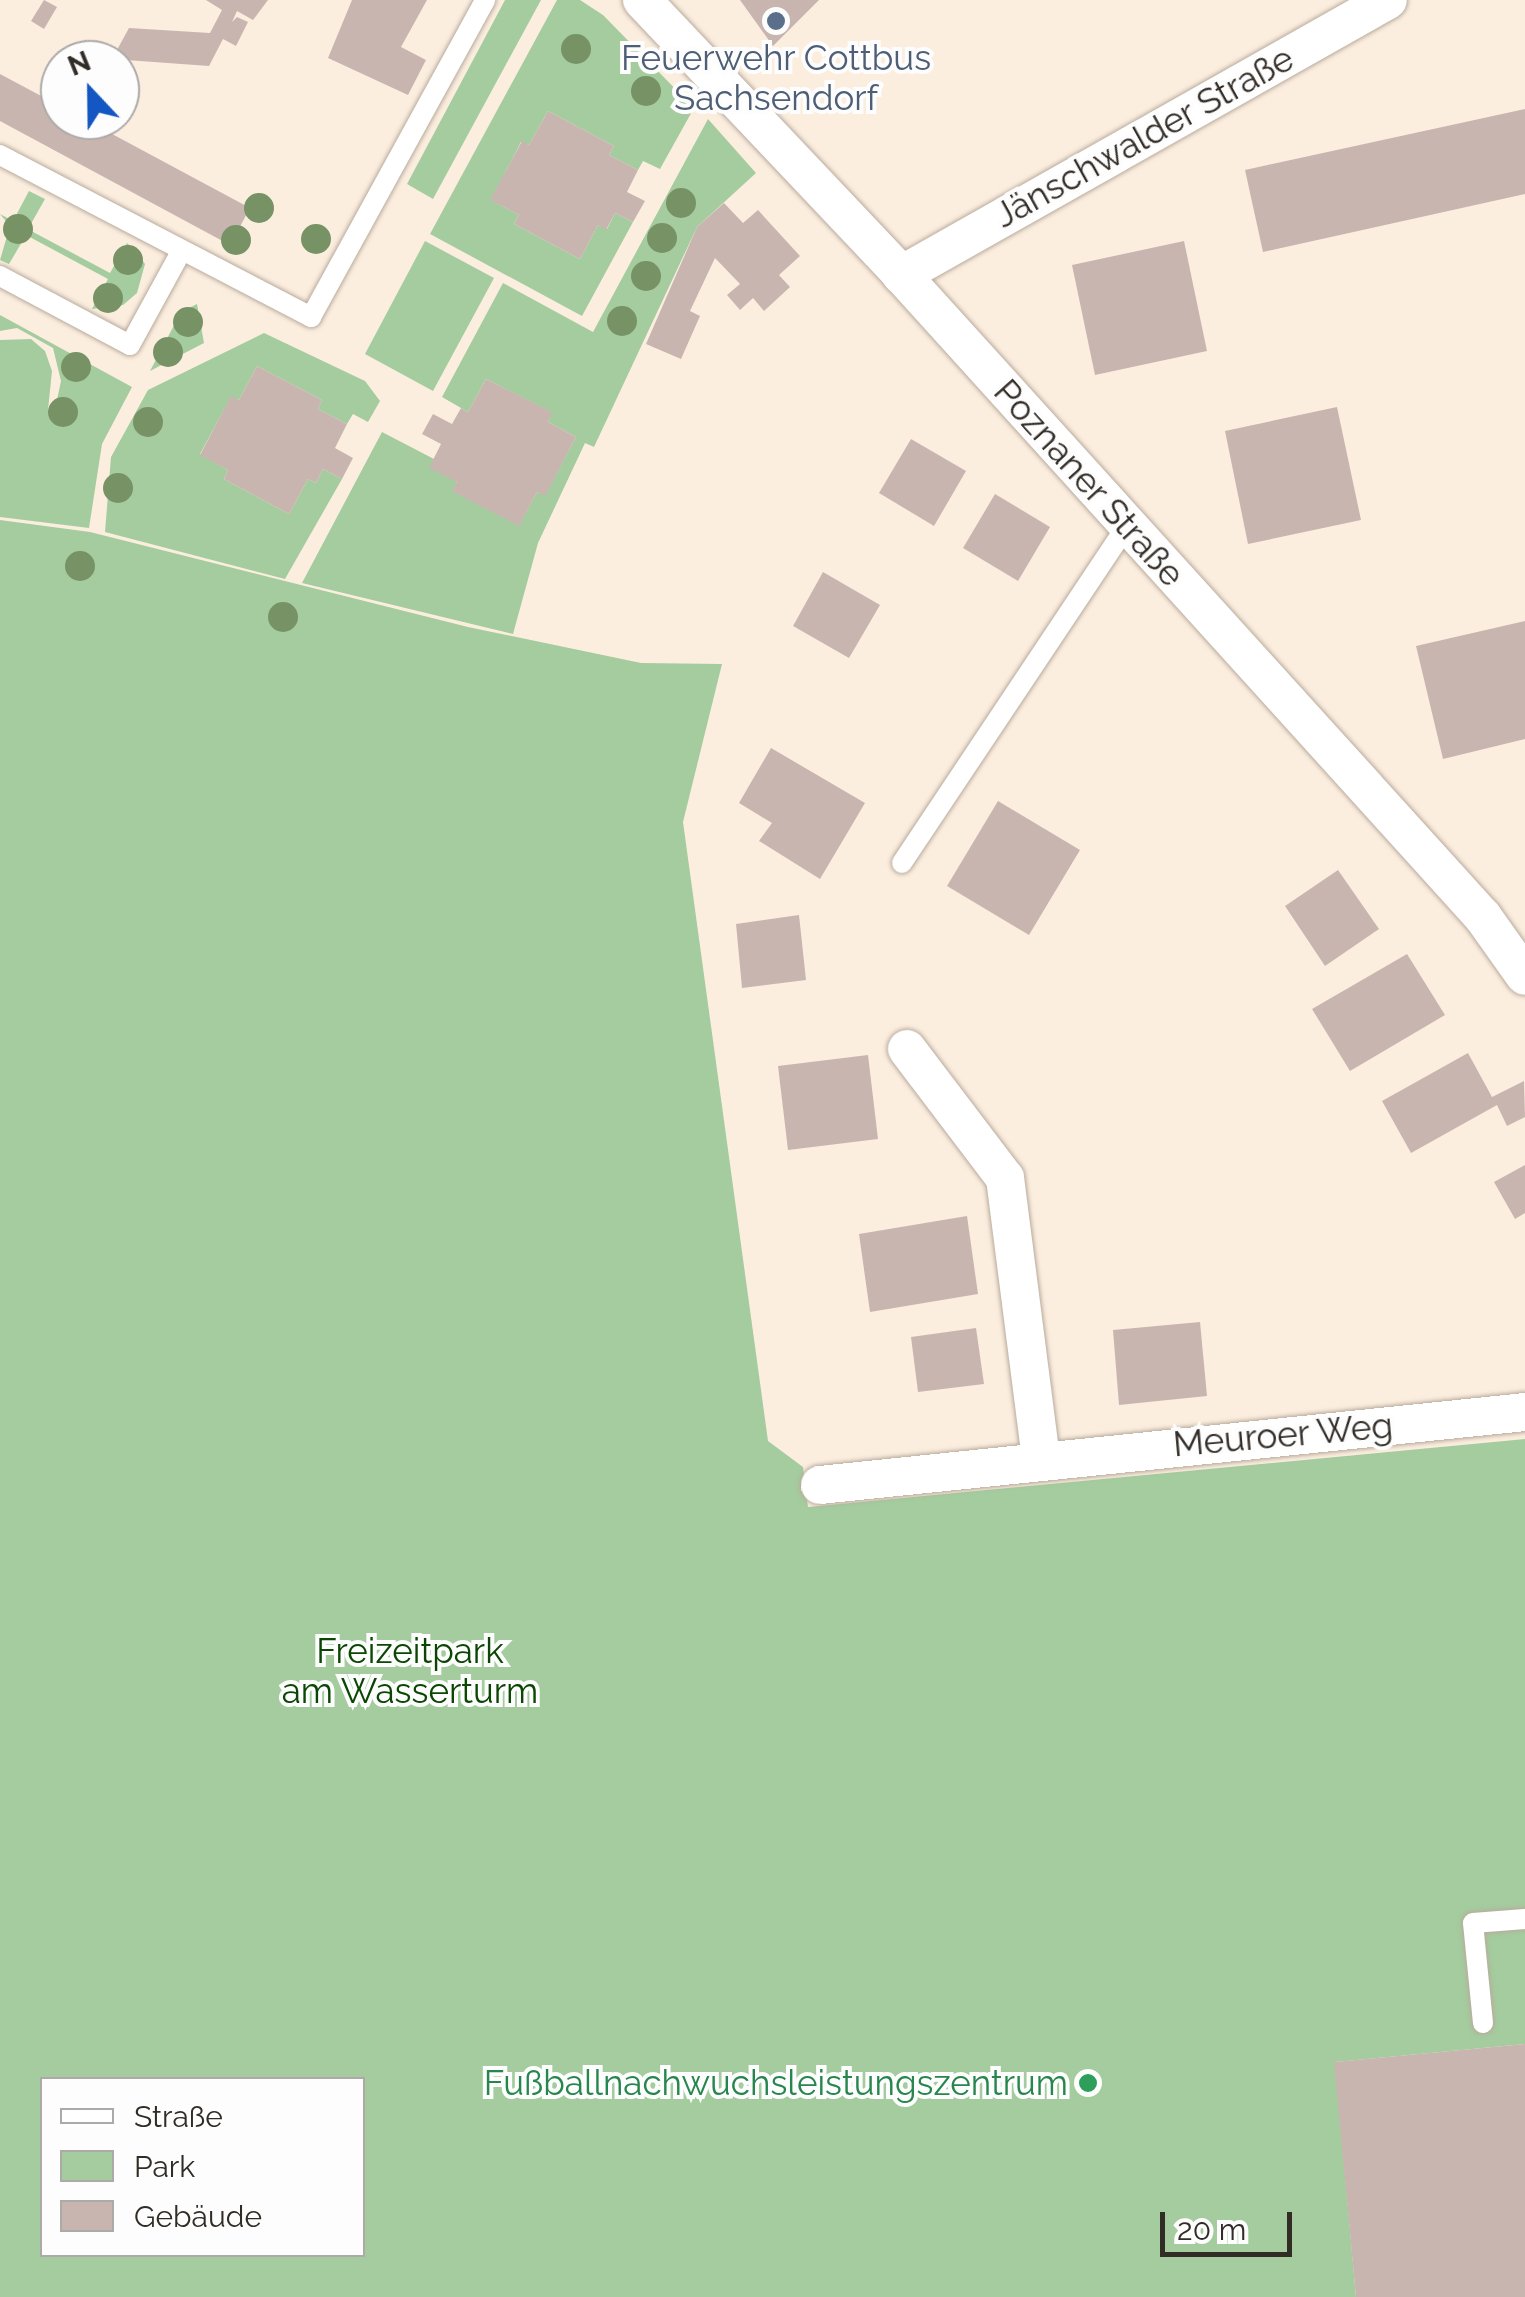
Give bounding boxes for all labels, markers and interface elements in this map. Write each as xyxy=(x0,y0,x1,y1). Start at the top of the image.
marker: Feuerwehr Cottbus Sachsendorf xyxy=(765,10,787,32)
place label: Feuerwehr Cottbus Sachsendorf xyxy=(621,37,931,119)
street label: Jänschwalder Straße xyxy=(987,37,1301,237)
north arrow xyxy=(40,40,140,140)
text: N xyxy=(63,44,95,83)
street label: Poznaner Straße xyxy=(985,371,1193,595)
street label: Meuroer Weg xyxy=(1170,1404,1396,1466)
park label: Freizeitpark am Wasserturm xyxy=(281,1630,539,1712)
place label: Fußballnachwuchsleistungszentrum xyxy=(484,2062,1068,2104)
marker: Fußballnachwuchsleistungszentrum xyxy=(1077,2072,1099,2094)
legend xyxy=(40,2077,365,2257)
text: Straße xyxy=(134,2099,223,2134)
text: Park xyxy=(134,2149,195,2184)
scale bar xyxy=(1165,2192,1298,2254)
text: Gebäude xyxy=(134,2199,262,2234)
text: 20 m xyxy=(1177,2212,1246,2247)

